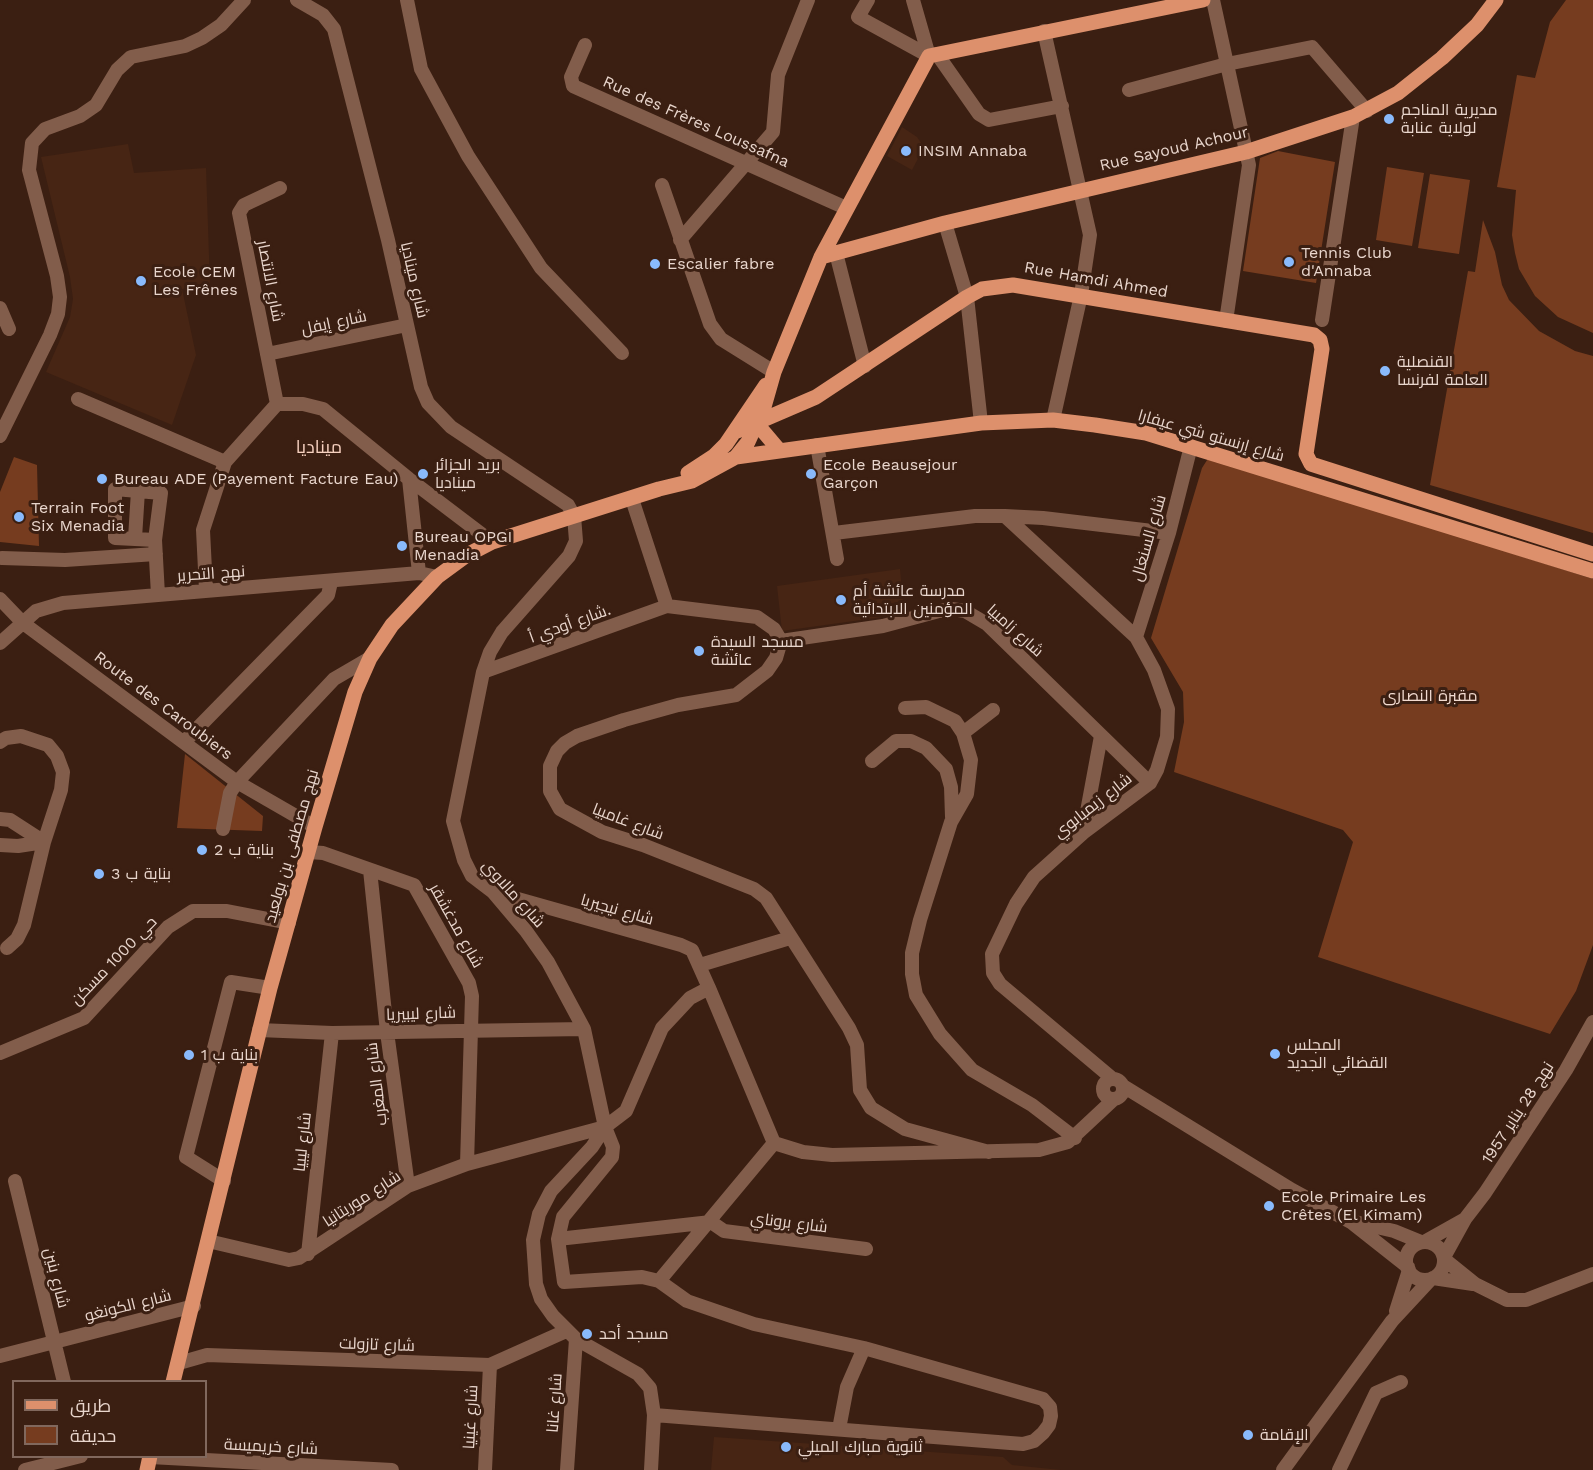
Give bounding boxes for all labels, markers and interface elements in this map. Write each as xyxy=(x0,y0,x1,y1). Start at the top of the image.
street label: Rue des Frères Loussafna xyxy=(600,72,792,172)
place label: مديرية المناجم لولاية عنابة xyxy=(1401,100,1498,138)
marker: مديرية المناجم لولاية عنابة xyxy=(1382,112,1396,126)
street label: Rue Sayoud Achour xyxy=(1098,123,1250,175)
place label: INSIM Annaba xyxy=(918,141,1027,161)
marker: INSIM Annaba xyxy=(899,144,913,158)
street label: شارع الانتصار xyxy=(253,239,287,323)
street label: شارع ميناديا xyxy=(396,240,432,320)
place label: Tennis Club d'Annaba xyxy=(1301,243,1392,281)
place label: Escalier fabre xyxy=(667,254,774,274)
marker: Tennis Club d'Annaba xyxy=(1282,255,1296,269)
marker: Escalier fabre xyxy=(648,257,662,271)
street label: Rue Hamdi Ahmed xyxy=(1023,258,1169,302)
place label: Ecole CEM Les Frênes xyxy=(153,262,238,300)
marker: Ecole CEM Les Frênes xyxy=(134,274,148,288)
street label: شارع إيفل xyxy=(300,307,368,339)
place label: القنصلية العامة لفرنسا xyxy=(1397,352,1488,390)
marker: القنصلية العامة لفرنسا xyxy=(1378,364,1392,378)
street label: شارع إرنستو شي عيفارا xyxy=(1136,406,1286,466)
district label: ميناديا xyxy=(296,437,342,459)
place label: بريد الجزائر ميناديا xyxy=(435,455,500,493)
place label: Ecole Beausejour Garçon xyxy=(823,455,958,493)
marker: بريد الجزائر ميناديا xyxy=(416,467,430,481)
marker: Ecole Beausejour Garçon xyxy=(804,467,818,481)
place label: Bureau ADE (Payement Facture Eau) xyxy=(114,469,398,489)
marker: Bureau ADE (Payement Facture Eau) xyxy=(95,472,109,486)
street label: شارع السنغال xyxy=(1127,492,1171,584)
place label: Terrain Foot Six Menadia xyxy=(31,498,124,536)
marker: Terrain Foot Six Menadia xyxy=(12,510,26,524)
place label: Bureau OPGI Menadia xyxy=(414,527,512,565)
marker: Bureau OPGI Menadia xyxy=(395,539,409,553)
street label: نهج التحرير xyxy=(176,562,246,586)
place label: مدرسة عائشة أم المؤمنين الابتدائية xyxy=(853,581,973,619)
marker: مدرسة عائشة أم المؤمنين الابتدائية xyxy=(834,593,848,607)
street label: شارع أودي أ. xyxy=(527,600,613,648)
street label: شارع زامبيا xyxy=(983,601,1047,661)
place label: مسجد السيدة عائشة xyxy=(711,632,804,670)
marker: مسجد السيدة عائشة xyxy=(692,644,706,658)
street label: Route des Caroubiers xyxy=(90,648,236,764)
park label: مقبرة النصارى xyxy=(1382,686,1478,706)
street label: نهج مصطفى بن بولعيد xyxy=(261,767,323,925)
street label: شارع زيمبابوي xyxy=(1050,769,1136,843)
street label: شارع غامبيا xyxy=(590,800,666,844)
place label: بناية ب 2 xyxy=(214,840,274,860)
marker: بناية ب 2 xyxy=(195,843,209,857)
street label: شارع مالاوي xyxy=(477,856,549,932)
place label: بناية ب 3 xyxy=(111,864,171,884)
marker: بناية ب 3 xyxy=(92,867,106,881)
street label: شارع مدغشقر xyxy=(425,880,487,972)
street label: شارع نيجيريا xyxy=(578,890,656,930)
street label: حي 1000 مسكن xyxy=(67,913,161,1009)
street label: شارع ليبيريا xyxy=(386,1003,456,1025)
place label: المجلس القضائي الجديد xyxy=(1287,1035,1388,1073)
street label: شارع المغرب xyxy=(362,1041,392,1127)
place label: بناية ب 1 xyxy=(201,1045,258,1065)
marker: المجلس القضائي الجديد xyxy=(1268,1047,1282,1061)
marker: بناية ب 1 xyxy=(182,1048,196,1062)
street label: نهج 28 يناير 1957 xyxy=(1478,1058,1558,1168)
street label: شارع ليبيا xyxy=(290,1111,316,1173)
street label: شارع موريتانيا xyxy=(320,1167,404,1231)
place label: Ecole Primaire Les Crêtes (El Kimam) xyxy=(1281,1187,1426,1225)
marker: Ecole Primaire Les Crêtes (El Kimam) xyxy=(1262,1199,1276,1213)
street label: شارع بروناي xyxy=(749,1209,829,1237)
street label: شارع بنين xyxy=(39,1246,73,1310)
street label: شارع الكونغو xyxy=(83,1286,173,1326)
place label: مسجد أحد xyxy=(599,1324,668,1344)
marker: مسجد أحد xyxy=(580,1327,594,1341)
street label: شارع تازولت xyxy=(339,1334,415,1356)
street label: شارع غانا xyxy=(543,1373,567,1433)
legend xyxy=(12,1380,207,1458)
street label: شارع غينيا xyxy=(460,1384,482,1450)
text: طريق xyxy=(70,1395,111,1416)
text: حديقة xyxy=(70,1425,116,1446)
place label: الإقامة xyxy=(1260,1425,1309,1445)
marker: الإقامة xyxy=(1241,1428,1255,1442)
street label: شارع خريميسة xyxy=(223,1435,319,1459)
place label: ثانوية مبارك الميلي xyxy=(798,1437,922,1457)
marker: ثانوية مبارك الميلي xyxy=(779,1440,793,1454)

